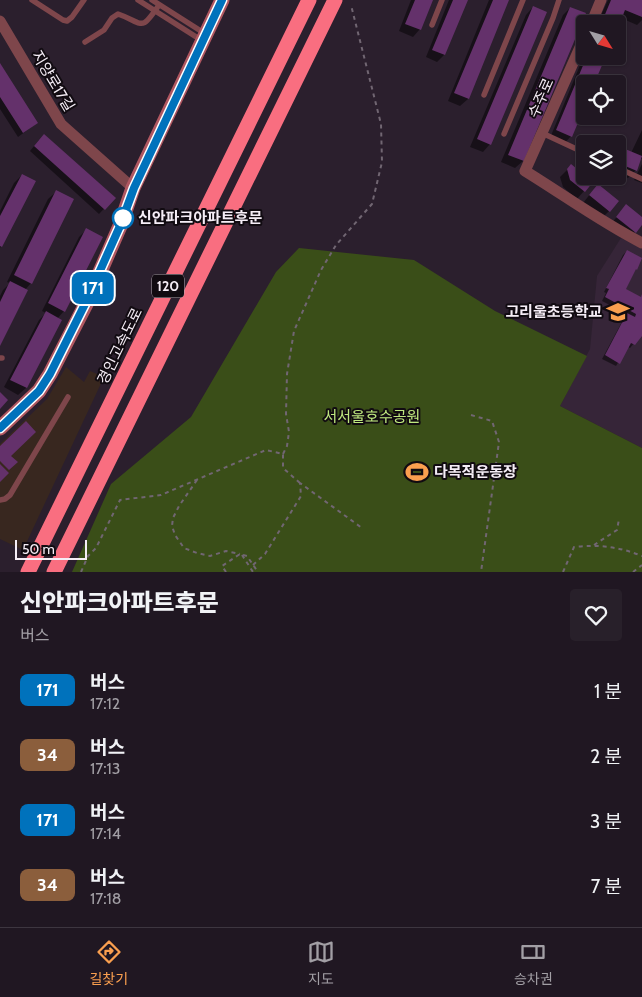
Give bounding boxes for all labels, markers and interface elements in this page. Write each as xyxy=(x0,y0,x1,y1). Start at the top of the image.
north arrow xyxy=(576,15,626,65)
map controls xyxy=(576,15,626,185)
street label: 지양로17길 xyxy=(28,47,78,115)
street label: 수주로 xyxy=(524,75,558,121)
button: locate xyxy=(576,75,626,125)
button: layers xyxy=(576,135,626,185)
marker: 신안파크아파트후문 xyxy=(112,207,134,229)
place label: 신안파크아파트후문 xyxy=(138,209,262,227)
line badge: 171 xyxy=(64,272,122,304)
road number: 120 xyxy=(152,274,184,298)
text: 171 xyxy=(82,277,104,299)
school or university icon: 고리울초등학교 xyxy=(605,299,631,325)
place label: 고리울초등학교 xyxy=(505,303,602,321)
street label: 경인고속도로 xyxy=(94,305,146,387)
park label: 서서울호수공원 xyxy=(324,408,420,426)
sports icon: 다목적운동장 xyxy=(404,459,430,485)
place label: 다목적운동장 xyxy=(434,463,517,481)
scale bar xyxy=(15,537,88,560)
text: 50 m xyxy=(22,540,55,558)
text: 신안파크아파트후문 xyxy=(20,588,219,617)
button: heart xyxy=(570,589,622,641)
text: 버스 xyxy=(20,626,49,645)
text: 버스 xyxy=(90,671,125,694)
text: 171 xyxy=(36,679,59,701)
text: 1 분 xyxy=(594,680,622,703)
text: 17:12 xyxy=(90,694,120,713)
text: 버스 xyxy=(90,736,125,759)
text: 34 xyxy=(37,744,58,766)
text: 2 분 xyxy=(590,745,622,768)
text: 17:13 xyxy=(90,759,120,778)
text: 버스 xyxy=(90,801,125,824)
text: 171 xyxy=(36,809,59,831)
text: 3 분 xyxy=(590,810,622,833)
text: 17:14 xyxy=(90,824,121,843)
text: 버스 xyxy=(90,866,125,889)
text: 34 xyxy=(37,874,58,896)
text: 7 분 xyxy=(591,875,622,898)
text: 17:18 xyxy=(90,889,122,908)
tab: 길찾기 xyxy=(89,938,128,988)
tab: 지도 xyxy=(307,938,335,988)
tab: 승차권 xyxy=(514,938,553,988)

